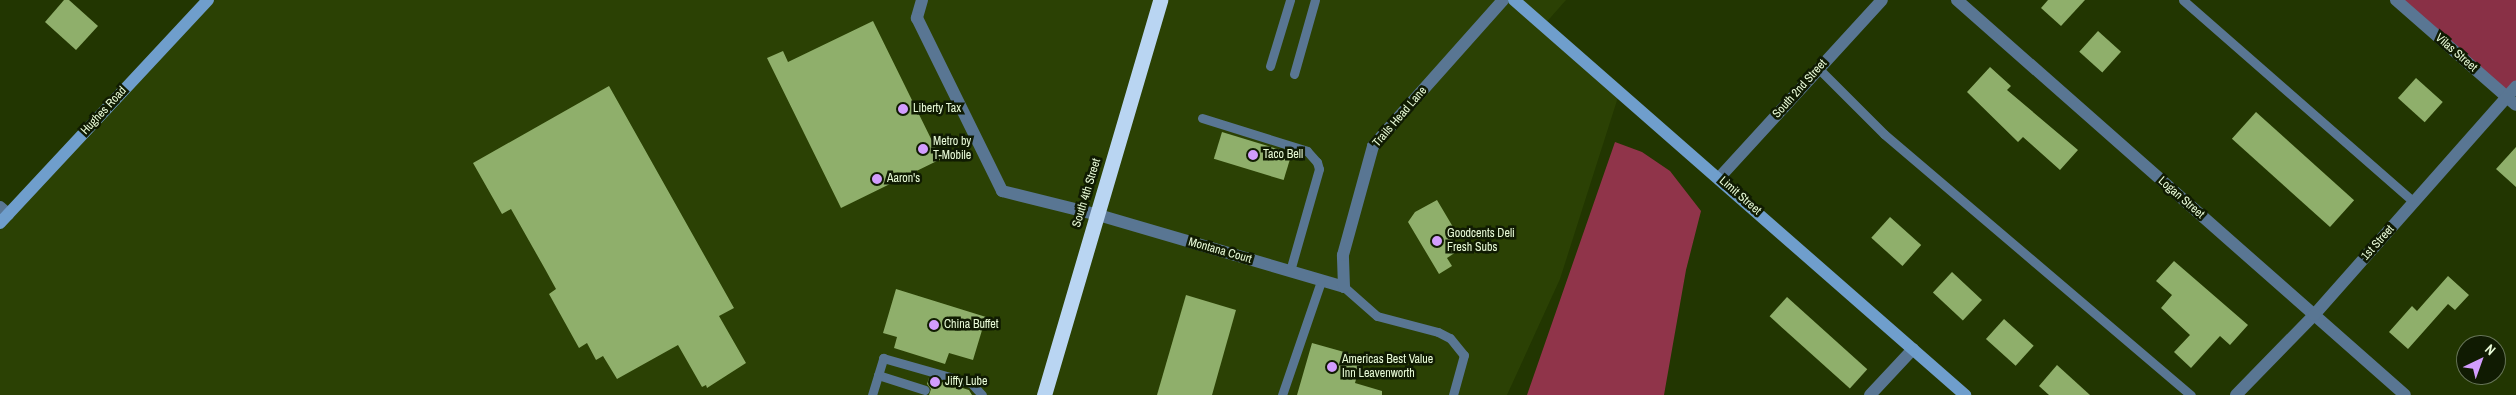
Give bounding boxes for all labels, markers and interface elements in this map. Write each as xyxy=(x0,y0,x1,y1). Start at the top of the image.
street label: Vilas Street xyxy=(2432,31,2480,75)
street label: South 2nd Street xyxy=(1770,57,1830,121)
street label: Hughes Road xyxy=(78,84,130,138)
street label: Trails Head Lane xyxy=(1370,84,1430,150)
place label: Liberty Tax xyxy=(913,102,961,116)
marker: Liberty Tax xyxy=(897,103,909,115)
place label: Metro by T-Mobile xyxy=(933,135,971,163)
marker: Metro by T-Mobile xyxy=(917,143,929,155)
place label: Taco Bell xyxy=(1263,148,1303,162)
marker: Taco Bell xyxy=(1247,149,1259,161)
street label: South 4th Street xyxy=(1070,157,1104,229)
place label: Aaron's xyxy=(887,172,920,186)
marker: Aaron's xyxy=(871,173,883,185)
street label: Limit Street xyxy=(1716,174,1764,218)
street label: Logan Street xyxy=(2155,174,2207,222)
street label: 1st Street xyxy=(2359,223,2397,263)
place label: Goodcents Deli Fresh Subs xyxy=(1447,227,1515,255)
street label: Montana Court xyxy=(1187,235,1253,267)
marker: Goodcents Deli Fresh Subs xyxy=(1431,235,1443,247)
place label: China Buffet xyxy=(944,318,999,332)
marker: China Buffet xyxy=(928,319,940,331)
north arrow xyxy=(2456,335,2506,385)
text: N xyxy=(2481,340,2499,359)
place label: Americas Best Value Inn Leavenworth xyxy=(1342,353,1433,381)
marker: Americas Best Value Inn Leavenworth xyxy=(1326,361,1338,373)
place label: Jiffy Lube xyxy=(945,375,988,389)
marker: Jiffy Lube xyxy=(929,376,941,388)

